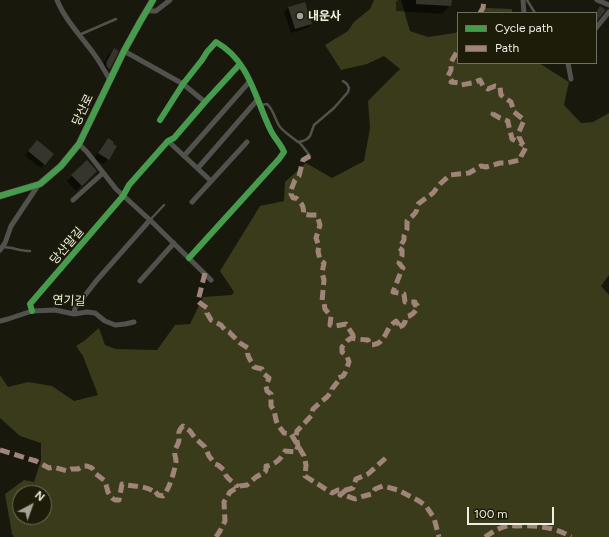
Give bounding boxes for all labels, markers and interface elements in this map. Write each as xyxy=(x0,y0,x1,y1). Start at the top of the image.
place label: 내운사 xyxy=(308,9,341,23)
marker: 내운사 xyxy=(295,11,305,21)
legend xyxy=(457,12,597,64)
text: Cycle path xyxy=(495,21,553,35)
text: Path xyxy=(495,41,519,55)
street label: 당산로 xyxy=(69,92,97,128)
street label: 당산말길 xyxy=(47,225,87,267)
street label: 연기길 xyxy=(52,293,86,309)
north arrow xyxy=(12,485,52,525)
text: N xyxy=(32,489,47,504)
scale bar xyxy=(469,499,556,525)
text: 100 m xyxy=(474,507,508,521)

